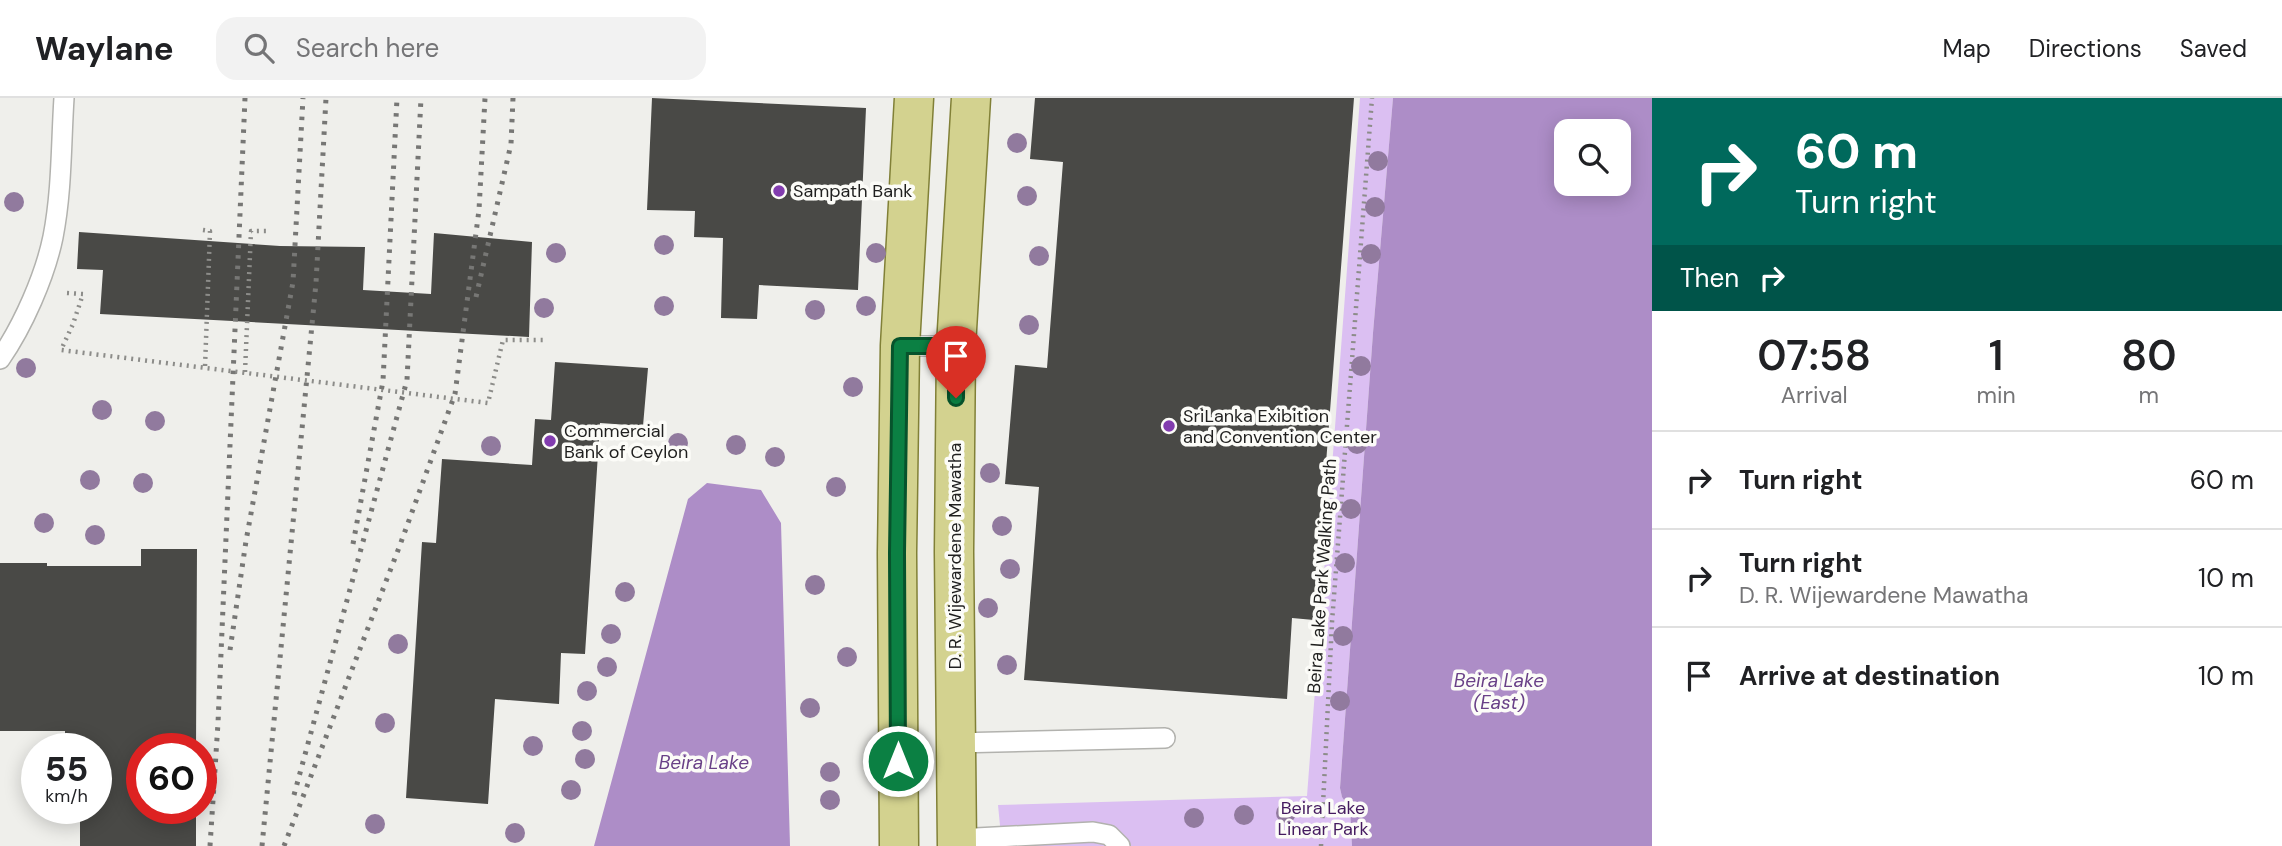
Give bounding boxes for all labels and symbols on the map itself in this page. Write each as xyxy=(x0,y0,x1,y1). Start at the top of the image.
place label: Sampath Bank xyxy=(793,179,912,203)
marker: Sampath Bank xyxy=(771,183,787,199)
pin xyxy=(926,326,986,398)
place label: SriLanka Exibition and Convention Center xyxy=(1183,404,1377,449)
marker: SriLanka Exibition and Convention Center xyxy=(1161,418,1177,434)
place label: Commercial Bank of Ceylon xyxy=(564,419,688,464)
marker: Commercial Bank of Ceylon xyxy=(542,433,558,449)
street label: D. R. Wijewardene Mawatha xyxy=(943,443,967,669)
street label: Beira Lake Park Walking Path xyxy=(1302,458,1342,694)
water label: Beira Lake (East) xyxy=(1454,668,1544,715)
position arrow xyxy=(861,724,935,798)
speed limit sign: 60 xyxy=(126,733,217,824)
water label: Beira Lake xyxy=(659,750,749,775)
park label: Beira Lake Linear Park xyxy=(1277,796,1369,841)

